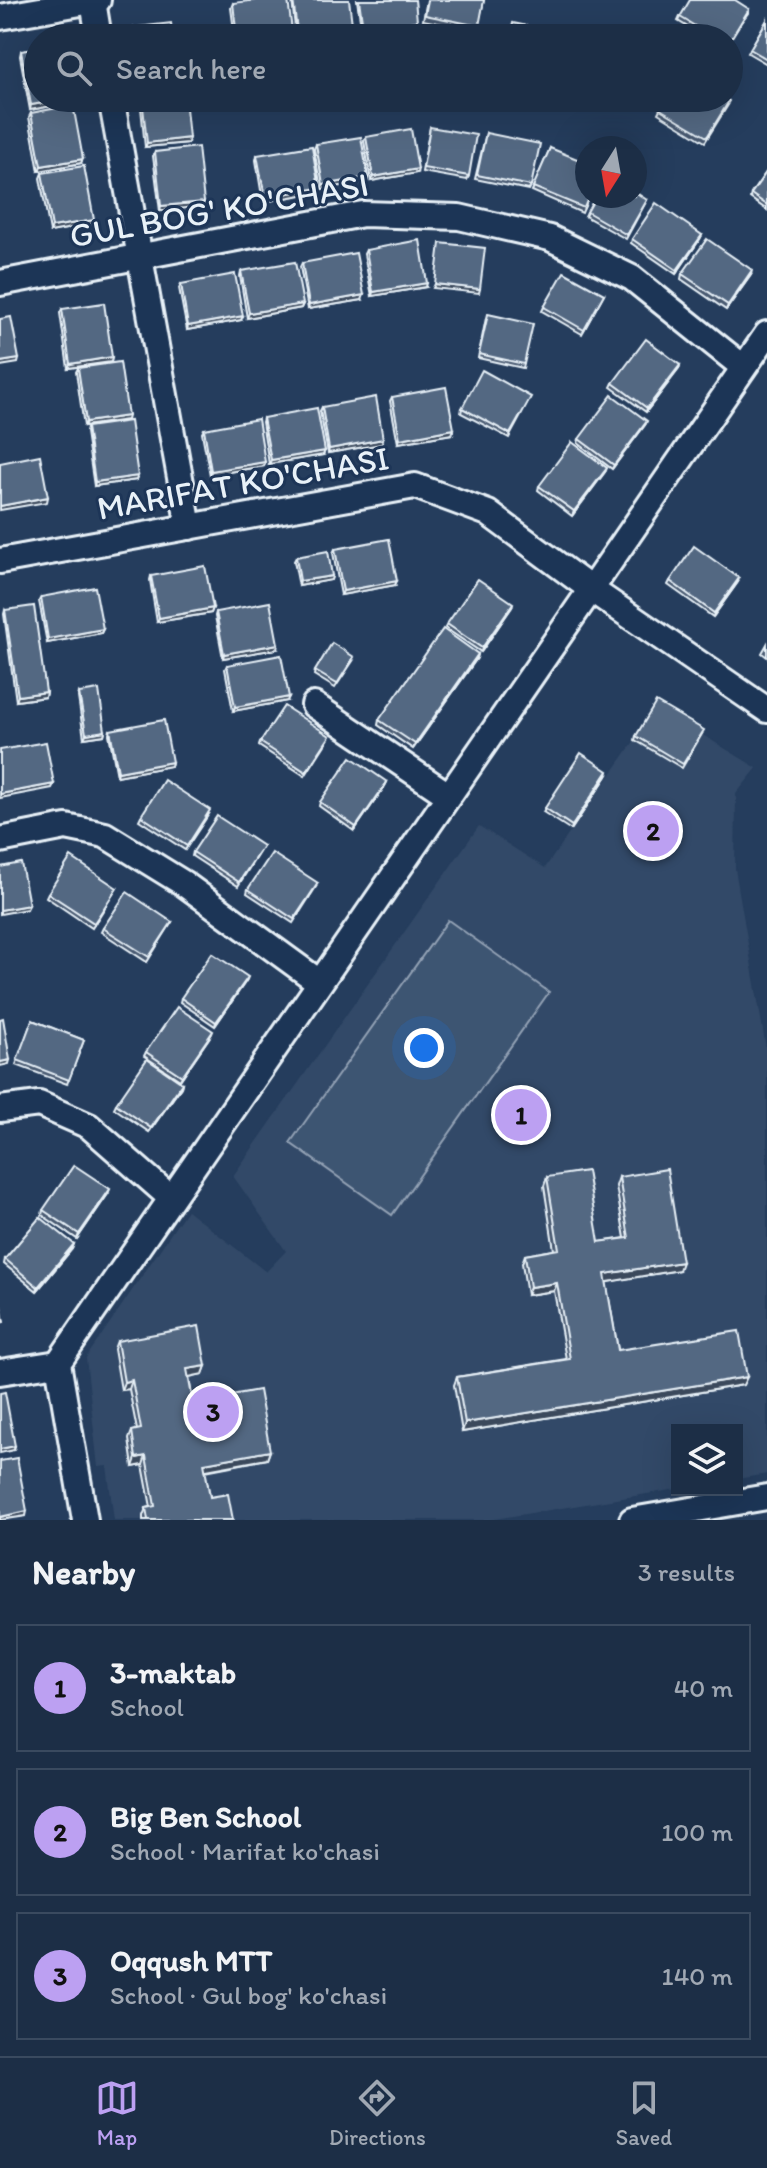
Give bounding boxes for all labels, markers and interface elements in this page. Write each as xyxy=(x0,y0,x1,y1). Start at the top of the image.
search box xyxy=(24,24,743,112)
icon: search xyxy=(52,46,96,90)
text: Search here xyxy=(116,50,266,87)
north arrow xyxy=(575,136,647,208)
street label: GUL BOG' KO'CHASI xyxy=(67,164,371,256)
street label: MARIFAT KO'CHASI xyxy=(94,437,392,529)
pin: 2 xyxy=(627,801,679,861)
your location xyxy=(404,1028,444,1068)
pin: 1 xyxy=(495,1085,547,1145)
pin: 3 xyxy=(187,1382,239,1442)
map controls xyxy=(671,1424,743,1496)
button: layers xyxy=(671,1424,743,1496)
text: Nearby xyxy=(32,1552,135,1593)
text: 3 results xyxy=(638,1556,735,1588)
text: 3-maktab xyxy=(110,1654,236,1691)
text: 1 xyxy=(54,1672,66,1704)
text: 40 m xyxy=(674,1672,733,1704)
text: School xyxy=(110,1691,184,1723)
text: Big Ben School xyxy=(110,1798,301,1835)
text: 2 xyxy=(53,1816,67,1848)
text: 100 m xyxy=(661,1816,733,1848)
text: School · Marifat ko'chasi xyxy=(110,1835,380,1867)
text: Oqqush MTT xyxy=(110,1942,272,1979)
text: 3 xyxy=(53,1960,67,1992)
text: 140 m xyxy=(662,1960,733,1992)
text: School · Gul bog' ko'chasi xyxy=(110,1979,387,2011)
tab: Map xyxy=(95,2076,139,2151)
tab: Directions xyxy=(329,2076,426,2151)
tab: Saved xyxy=(616,2076,672,2151)

